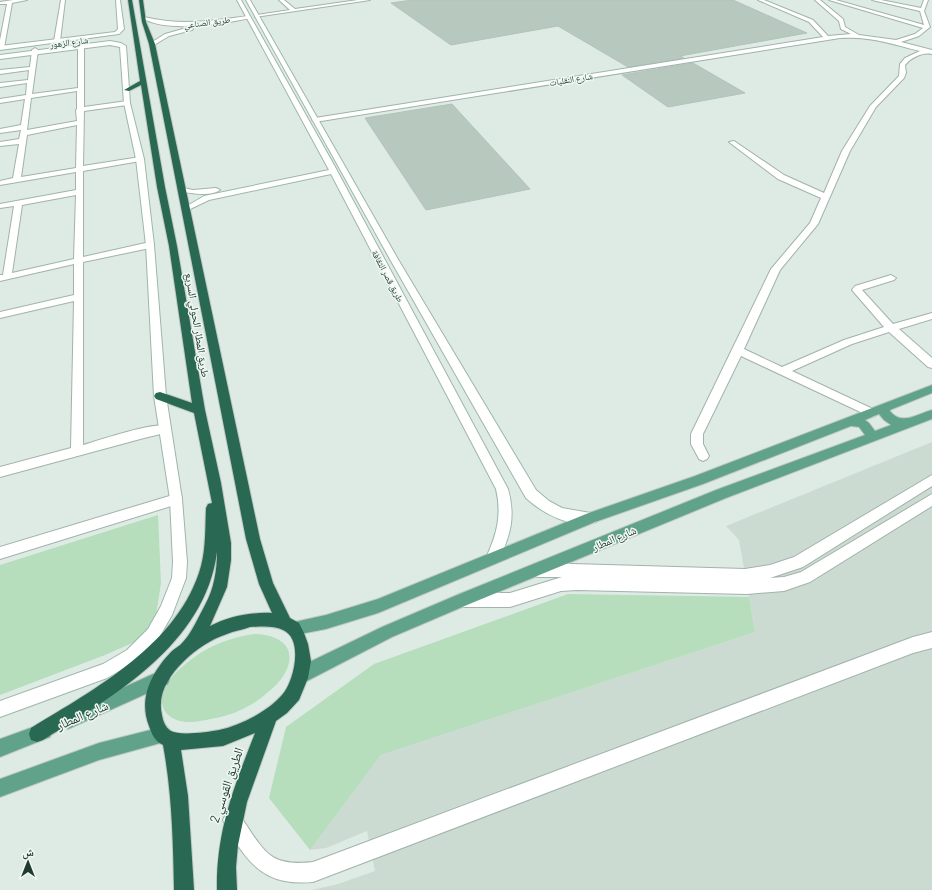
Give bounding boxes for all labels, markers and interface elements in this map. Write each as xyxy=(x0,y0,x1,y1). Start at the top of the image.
street label: طريق الصناعي xyxy=(183,14,231,33)
street label: شارع الزهور xyxy=(48,34,89,51)
street label: شارع النقليات xyxy=(549,70,594,89)
street label: طريق قصر الثقافة xyxy=(370,248,406,304)
street label: طريق المطار الحولي السريع xyxy=(181,272,213,379)
street label: شارع المطار xyxy=(589,523,638,554)
street label: شارع المطار xyxy=(53,697,111,735)
street label: الطريق القوسي 2 xyxy=(206,745,249,826)
north arrow xyxy=(8,842,48,882)
text: ش xyxy=(22,845,34,860)

